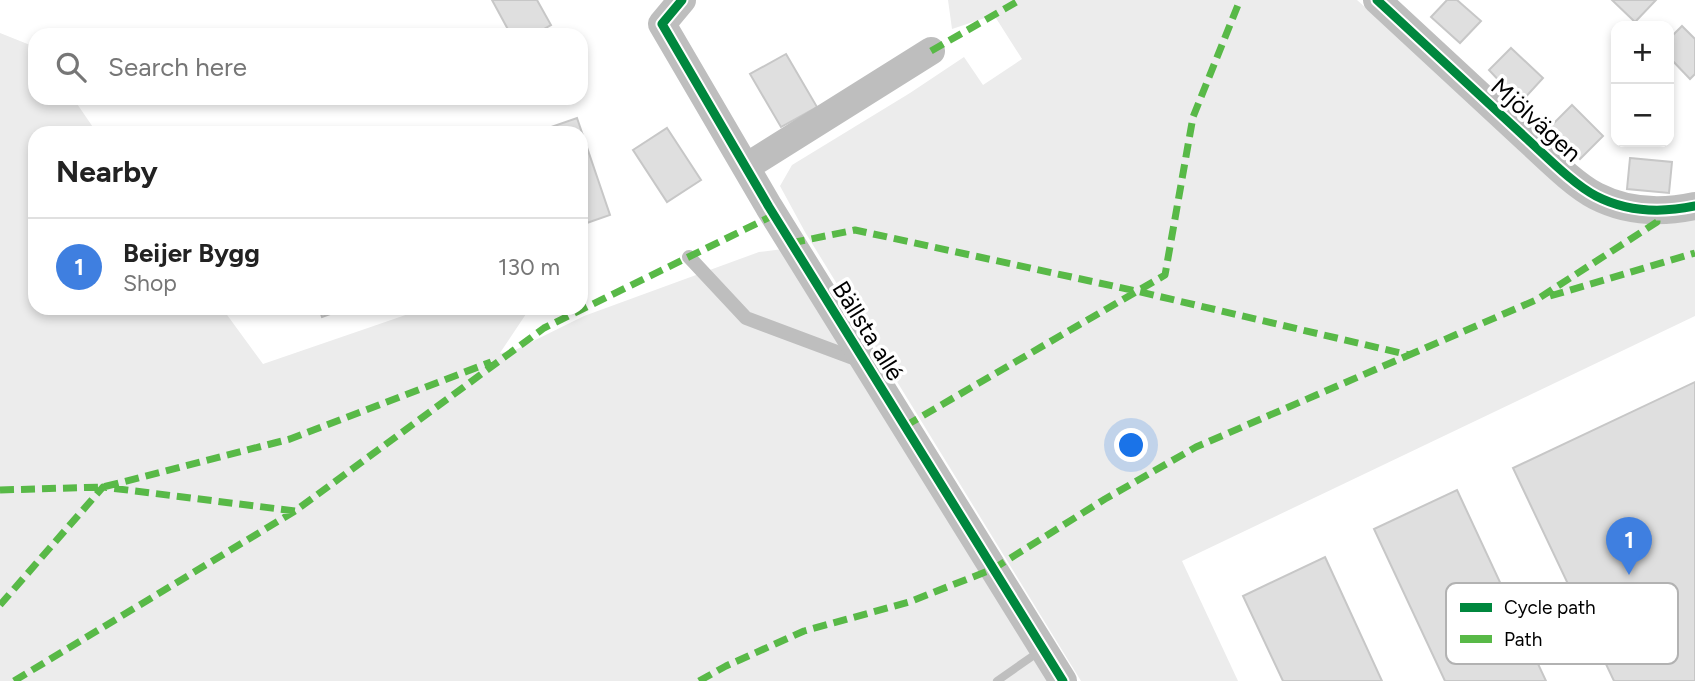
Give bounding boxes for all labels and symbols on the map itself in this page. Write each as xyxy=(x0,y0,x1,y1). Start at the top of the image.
street label: Mjölvägen xyxy=(1485,72,1587,168)
street label: Bällsta allé xyxy=(827,276,910,386)
your location xyxy=(1114,428,1148,462)
pin: 1 xyxy=(1606,517,1652,575)
legend xyxy=(1446,583,1678,664)
text: Cycle path xyxy=(1504,596,1596,619)
text: Path xyxy=(1504,628,1542,651)

